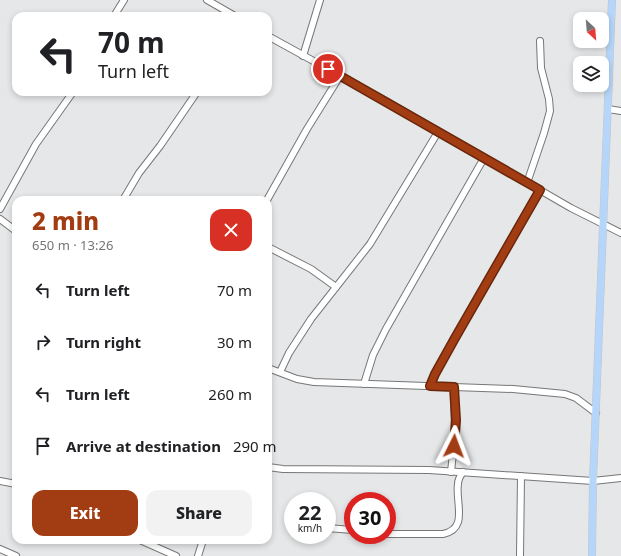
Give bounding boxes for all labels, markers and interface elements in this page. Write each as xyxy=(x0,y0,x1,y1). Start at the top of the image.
north arrow xyxy=(573,12,609,48)
map controls xyxy=(573,12,609,92)
text: 70 m xyxy=(98,23,165,61)
icon: left xyxy=(32,28,84,80)
pin xyxy=(311,52,345,86)
button: layers xyxy=(573,56,609,92)
icon: arrive xyxy=(317,58,339,80)
text: Turn left xyxy=(98,59,169,83)
text: 2 min xyxy=(32,204,99,237)
button: close xyxy=(210,209,252,251)
text: 650 m · 13:26 xyxy=(32,236,113,254)
icon: left xyxy=(32,279,54,301)
text: Turn left xyxy=(66,280,130,300)
text: 70 m xyxy=(217,280,252,300)
icon: right xyxy=(32,331,54,353)
text: Turn right xyxy=(66,332,141,352)
text: 30 m xyxy=(217,332,252,352)
icon: left xyxy=(32,383,54,405)
text: Turn left xyxy=(66,384,130,404)
text: 260 m xyxy=(208,384,252,404)
position arrow xyxy=(433,425,475,467)
icon: arrive xyxy=(32,435,54,457)
text: Arrive at destination xyxy=(66,436,221,456)
text: 290 m xyxy=(233,436,277,456)
button: Exit xyxy=(32,490,138,536)
button: Share xyxy=(146,490,252,536)
speed limit sign: 30 xyxy=(344,492,396,544)
text: 22 xyxy=(299,499,321,526)
text: km/h xyxy=(298,521,322,535)

